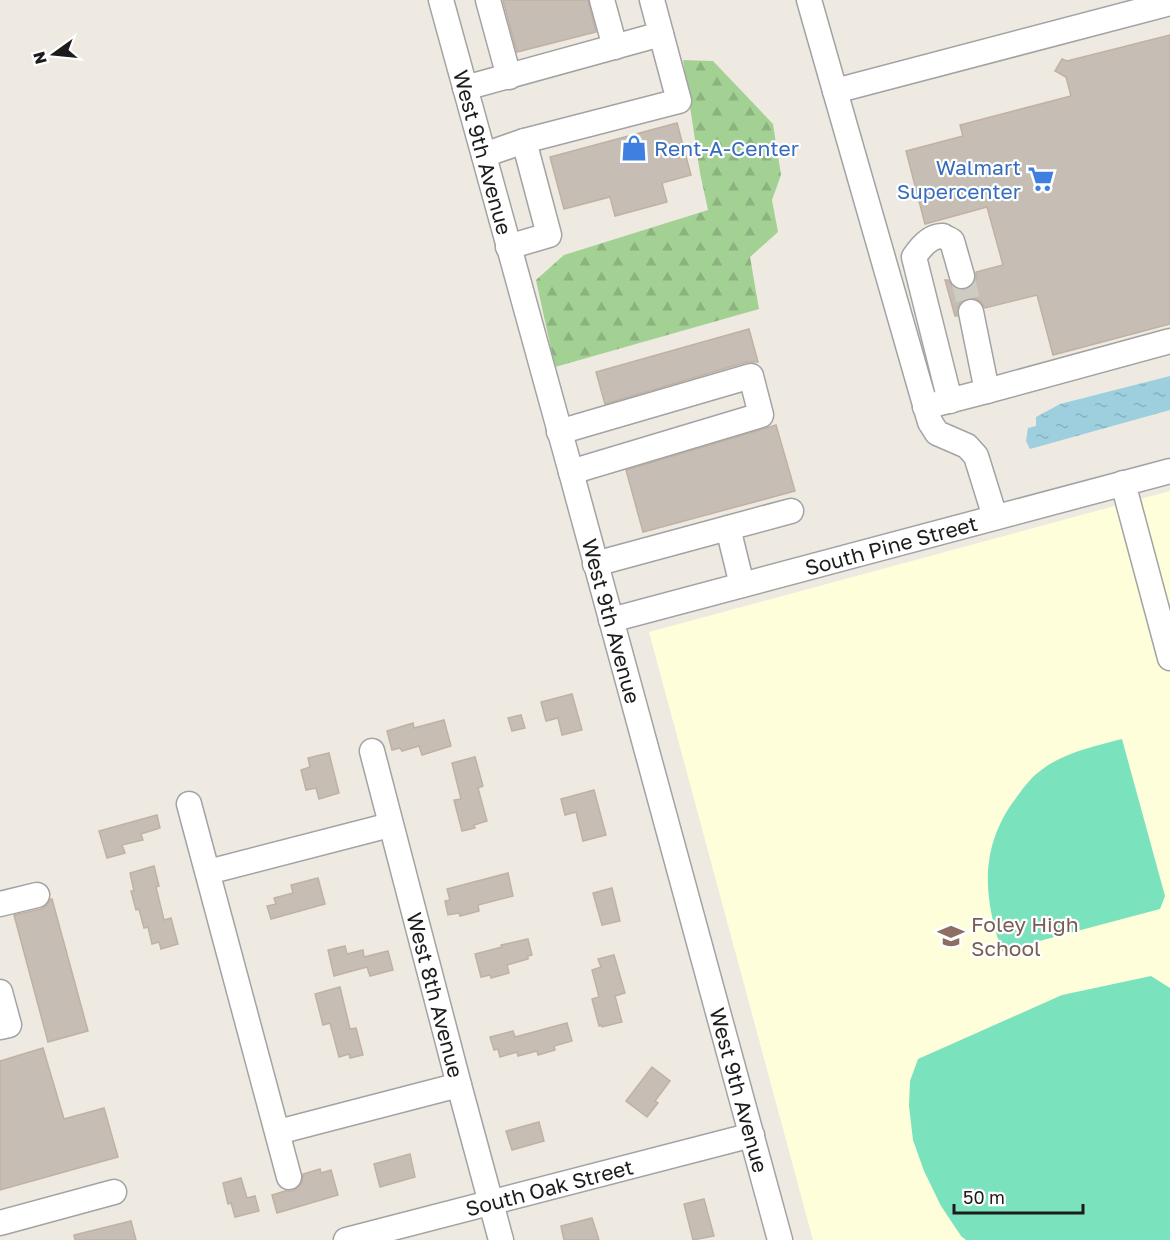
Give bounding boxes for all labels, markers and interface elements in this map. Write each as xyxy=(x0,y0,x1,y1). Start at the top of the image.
north arrow xyxy=(24,24,84,84)
text: N xyxy=(28,49,51,66)
street label: West 9th Avenue xyxy=(448,67,518,238)
shop icon: Rent-A-Center xyxy=(619,133,649,163)
place label: Rent-A-Center xyxy=(654,135,799,161)
place label: Walmart Supercenter xyxy=(897,154,1021,204)
supermarket icon: Walmart Supercenter xyxy=(1026,164,1056,194)
street label: South Pine Street xyxy=(802,510,980,581)
street label: West 9th Avenue xyxy=(577,536,646,706)
street label: West 8th Avenue xyxy=(402,909,470,1080)
place label: Foley High School xyxy=(971,911,1079,961)
school or university icon: Foley High School xyxy=(936,921,966,951)
street label: West 9th Avenue xyxy=(704,1005,774,1175)
street label: South Oak Street xyxy=(463,1153,636,1222)
scale bar xyxy=(954,1177,1083,1215)
text: 50 m xyxy=(963,1186,1005,1208)

